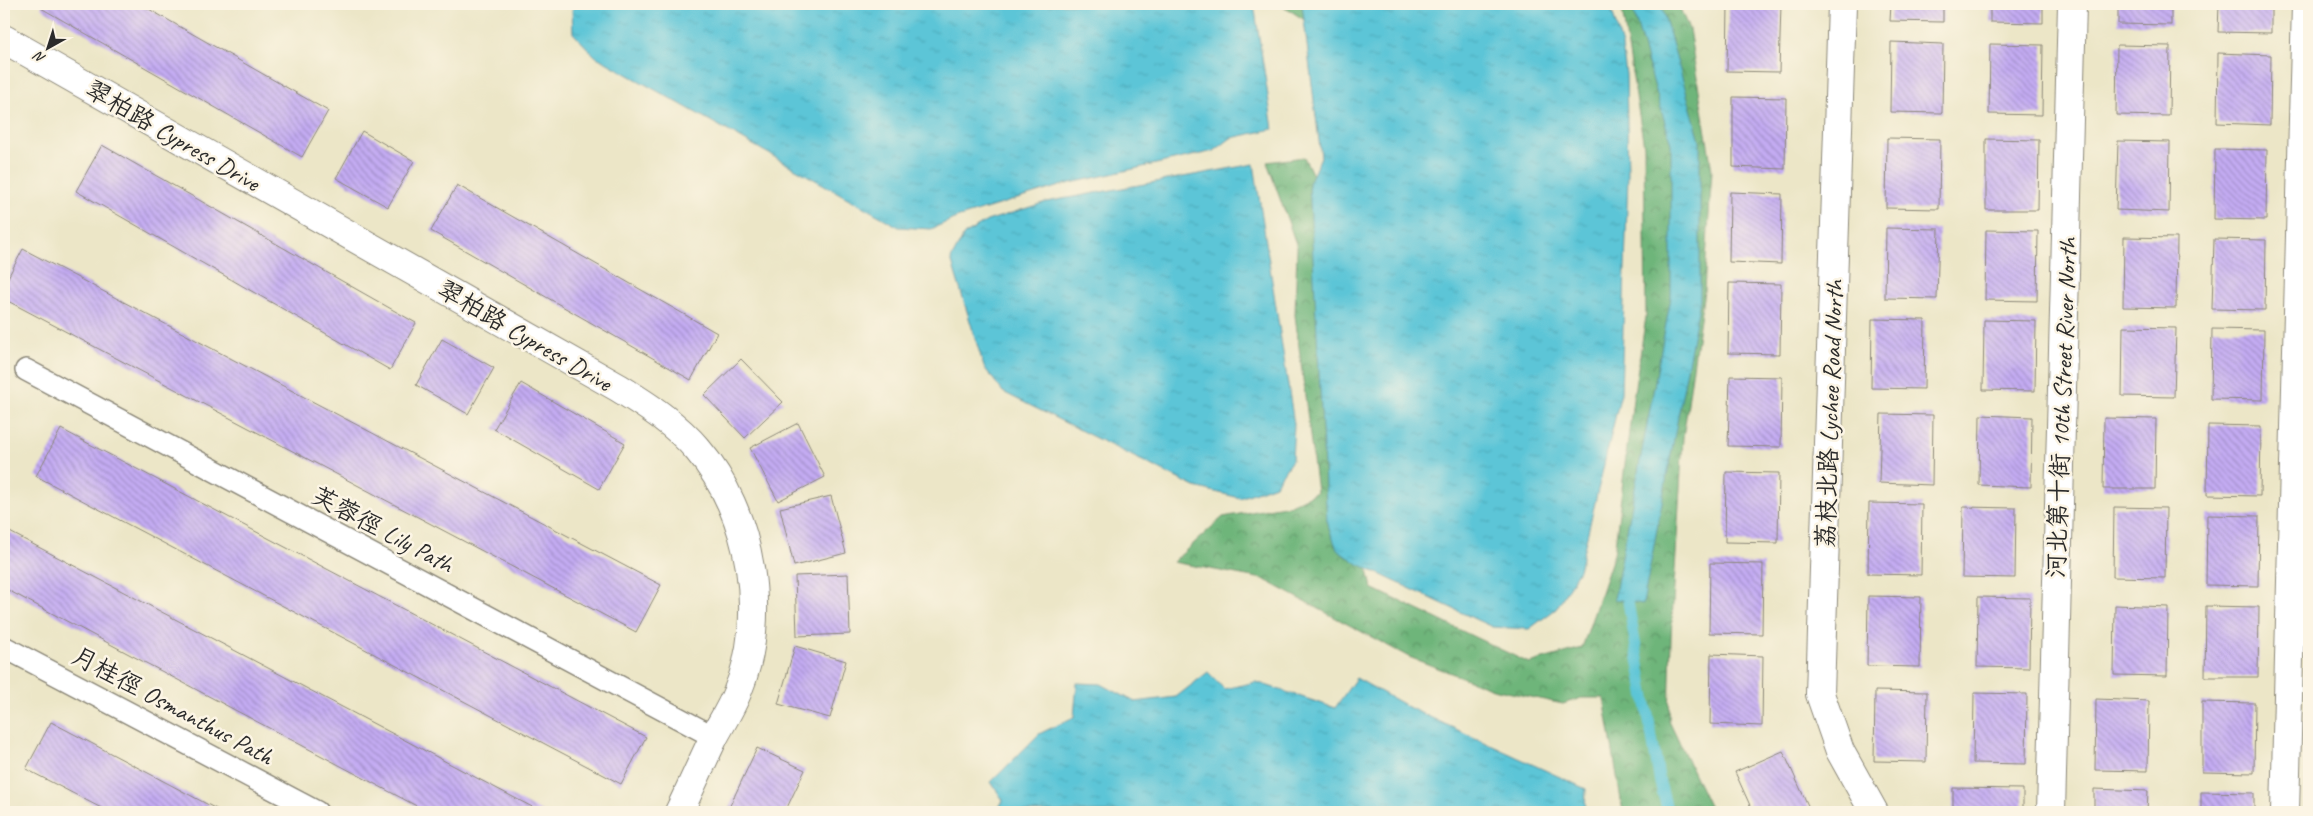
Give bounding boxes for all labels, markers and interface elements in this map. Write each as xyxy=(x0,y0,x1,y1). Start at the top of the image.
north arrow xyxy=(22,22,72,72)
text: N xyxy=(30,47,49,67)
street label: 翠柏路 Cypress Drive xyxy=(80,73,267,200)
street label: 河北第十街 10th Street River North xyxy=(2040,236,2084,579)
street label: 翠柏路 Cypress Drive xyxy=(432,273,619,400)
street label: 荔枝北路 Lychee Road North xyxy=(1809,278,1851,548)
street label: 芙蓉徑 Lily Path xyxy=(306,479,460,581)
street label: 月桂徑 Osmanthus Path xyxy=(66,639,280,773)

